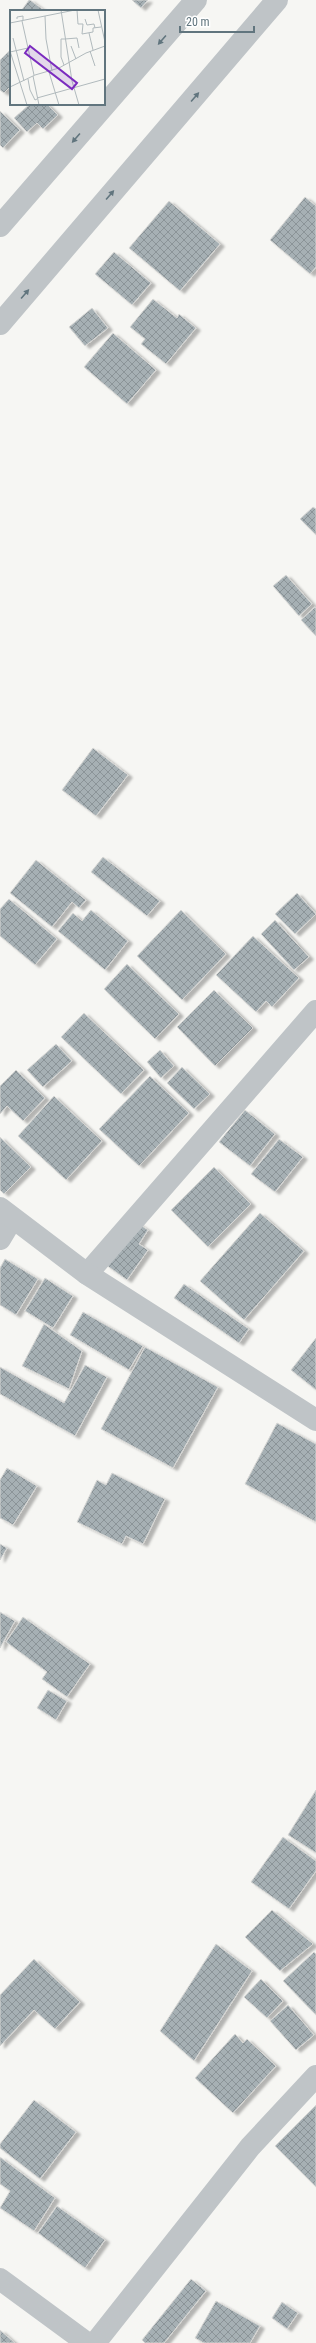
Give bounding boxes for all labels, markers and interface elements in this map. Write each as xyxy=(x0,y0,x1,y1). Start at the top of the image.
scale bar xyxy=(180,8,254,34)
inset map xyxy=(10,10,105,105)
text: 20 m xyxy=(186,15,210,29)
one-way arrow xyxy=(157,35,166,45)
one-way arrow xyxy=(190,91,199,102)
one-way arrow xyxy=(72,133,81,143)
one-way arrow xyxy=(105,191,114,200)
one-way arrow xyxy=(21,289,30,299)

